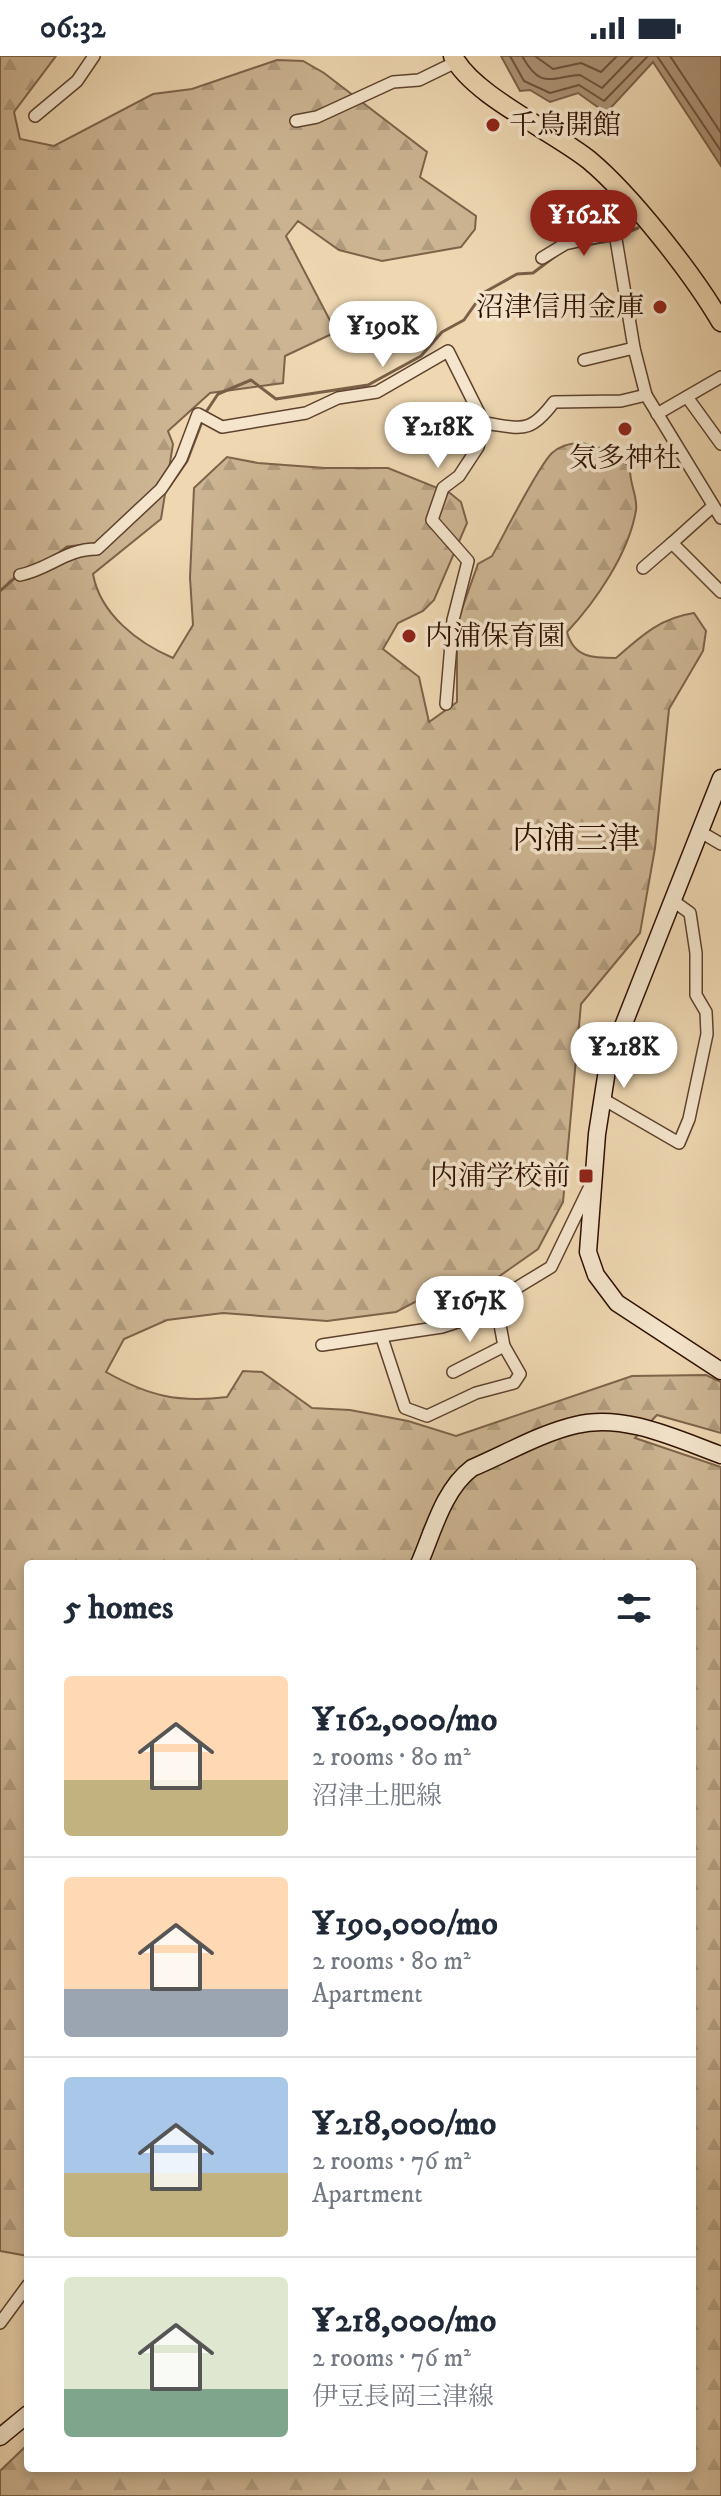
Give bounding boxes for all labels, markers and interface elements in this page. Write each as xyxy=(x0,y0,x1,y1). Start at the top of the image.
text: 06:32 xyxy=(40,10,106,47)
place label: 千鳥開館 xyxy=(509,108,621,143)
marker: 千鳥開館 xyxy=(484,116,502,134)
pin: ¥162K xyxy=(528,190,640,258)
text: ¥162K xyxy=(548,199,620,232)
place label: 沼津信用金庫 xyxy=(476,290,644,325)
marker: 沼津信用金庫 xyxy=(651,298,669,316)
pin: ¥190K xyxy=(327,301,439,369)
text: ¥190K xyxy=(347,310,419,343)
pin: ¥218K xyxy=(382,402,494,470)
text: ¥218K xyxy=(402,411,474,444)
marker: 気多神社 xyxy=(616,420,634,438)
place label: 気多神社 xyxy=(569,441,681,476)
place label: 内浦保育園 xyxy=(425,619,565,654)
marker: 内浦保育園 xyxy=(400,627,418,645)
district label: 内浦三津 xyxy=(512,820,640,860)
pin: ¥218K xyxy=(568,1022,680,1090)
text: ¥218K xyxy=(588,1031,660,1064)
place label: 内浦学校前 xyxy=(430,1159,570,1194)
marker: 内浦学校前 xyxy=(577,1167,595,1185)
pin: ¥167K xyxy=(414,1276,526,1344)
text: ¥167K xyxy=(434,1285,506,1318)
icon: filters xyxy=(612,1586,656,1630)
text: 5 homes xyxy=(64,1587,173,1629)
text: ¥162,000/mo xyxy=(312,1699,497,1741)
icon: home xyxy=(128,1708,224,1804)
text: 2 rooms · 80 m² xyxy=(312,1741,471,1774)
text: 沼津土肥線 xyxy=(312,1780,442,1813)
text: ¥190,000/mo xyxy=(312,1903,498,1945)
icon: home xyxy=(128,1909,224,2005)
text: 2 rooms · 80 m² xyxy=(312,1945,471,1978)
text: Apartment xyxy=(312,1978,423,2011)
text: ¥218,000/mo xyxy=(312,2103,496,2145)
icon: home xyxy=(128,2109,224,2205)
text: 2 rooms · 76 m² xyxy=(312,2145,471,2178)
text: Apartment xyxy=(312,2178,423,2211)
text: ¥218,000/mo xyxy=(312,2300,496,2342)
icon: home xyxy=(128,2309,224,2405)
text: 2 rooms · 76 m² xyxy=(312,2342,471,2375)
text: 伊豆長岡三津線 xyxy=(312,2381,494,2414)

